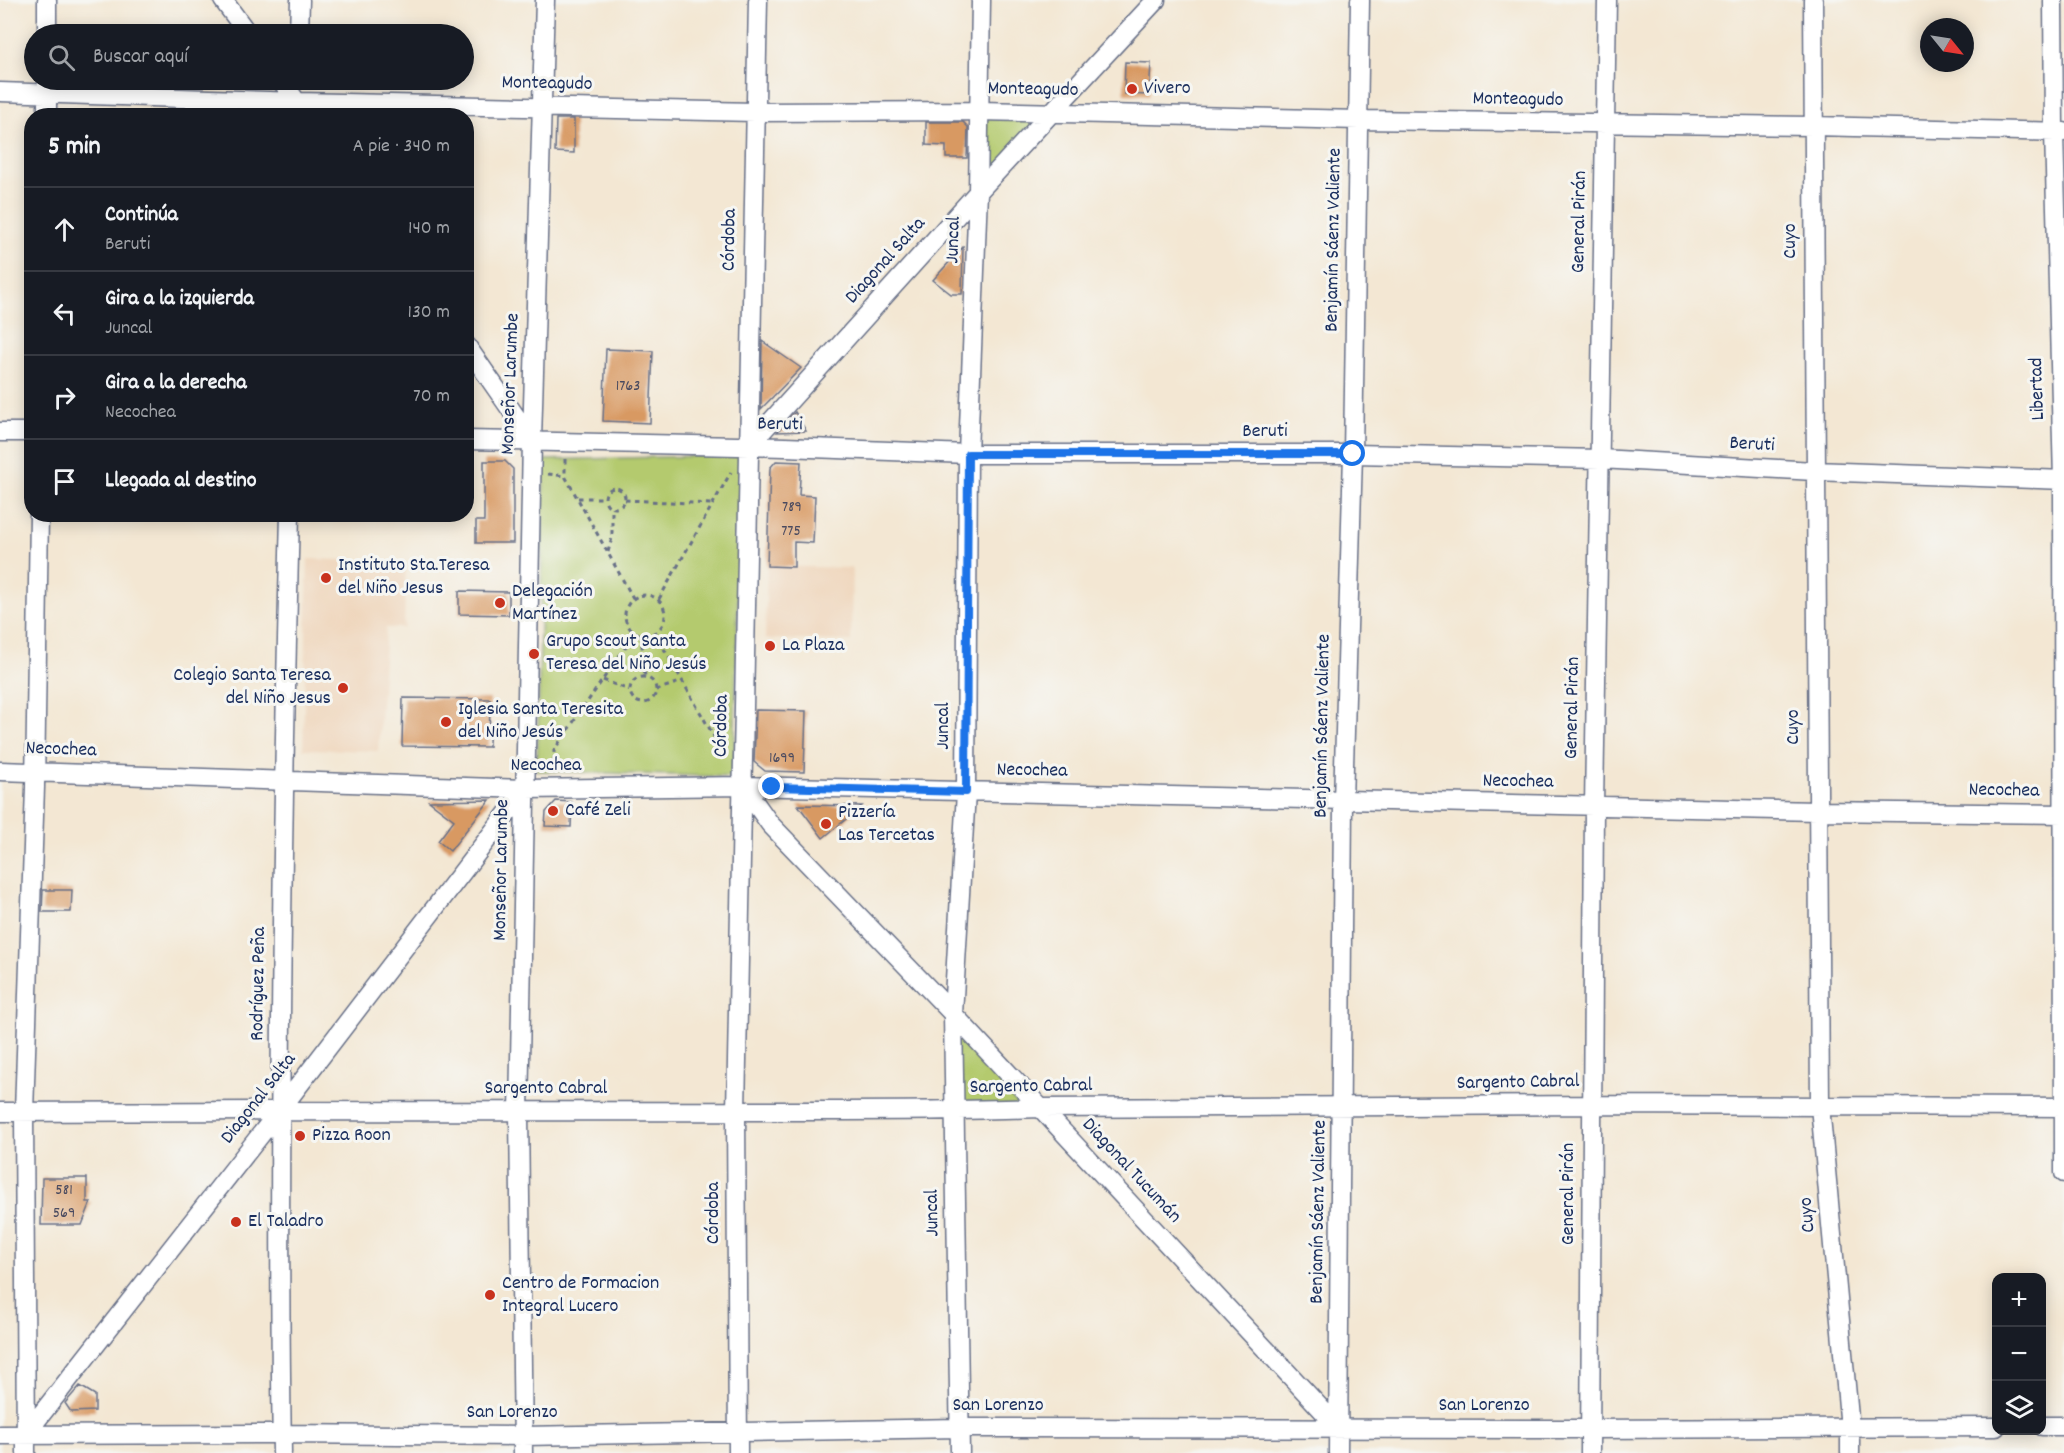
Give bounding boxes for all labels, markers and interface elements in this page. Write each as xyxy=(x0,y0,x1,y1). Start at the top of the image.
north arrow xyxy=(1920,18,1974,72)
search box xyxy=(24,24,474,90)
icon: search xyxy=(45,41,78,74)
text: Buscar aquí xyxy=(93,42,188,73)
street label: Monteagudo xyxy=(501,69,593,99)
street label: Monteagudo xyxy=(987,75,1079,105)
place label: Vivero xyxy=(1144,75,1191,103)
marker: Vivero xyxy=(1125,82,1139,96)
street label: Monteagudo xyxy=(1472,85,1564,115)
text: 5 min xyxy=(48,129,101,166)
text: A pie · 340 m xyxy=(353,133,450,161)
street label: Benjamín Sáenz Valiente xyxy=(1318,148,1350,332)
street label: General Pirán xyxy=(1565,171,1595,273)
text: Continúa xyxy=(105,200,178,231)
street label: Córdoba xyxy=(715,208,745,272)
street label: Diagonal Salta xyxy=(839,211,933,311)
icon: ahead xyxy=(48,213,81,246)
text: 140 m xyxy=(408,215,450,243)
street label: Juncal xyxy=(939,216,969,264)
street label: Cuyo xyxy=(1777,223,1805,259)
text: Beruti xyxy=(105,231,150,259)
text: Gira a la izquierda xyxy=(105,284,254,315)
icon: left xyxy=(48,297,81,330)
text: 130 m xyxy=(408,299,450,327)
street label: Monseñor Larumbe xyxy=(495,312,527,455)
text: Juncal xyxy=(105,315,152,343)
street label: Libertad xyxy=(2023,357,2053,421)
text: Gira a la derecha xyxy=(105,368,247,399)
house number: 1763 xyxy=(616,375,640,398)
icon: right xyxy=(48,381,81,414)
text: 70 m xyxy=(413,383,450,411)
text: Necochea xyxy=(105,399,176,427)
street label: Beruti xyxy=(757,411,803,439)
street label: Beruti xyxy=(1242,418,1288,446)
street label: Beruti xyxy=(1729,430,1776,460)
route start xyxy=(1339,440,1365,466)
icon: arrive xyxy=(48,465,81,498)
text: Llegada al destino xyxy=(105,466,257,497)
house number: 789 xyxy=(782,496,802,519)
house number: 775 xyxy=(781,520,801,543)
place label: Instituto Sta.Teresa del Niño Jesus xyxy=(338,552,490,603)
marker: Instituto Sta.Teresa del Niño Jesus xyxy=(319,571,333,585)
place label: Delegación Martínez xyxy=(512,578,593,629)
marker: Delegación Martínez xyxy=(493,596,507,610)
place label: Grupo Scout Santa Teresa del Niño Jesús xyxy=(546,628,707,679)
place label: La Plaza xyxy=(782,632,845,660)
street label: Benjamín Sáenz Valiente xyxy=(1307,634,1339,818)
marker: La Plaza xyxy=(763,639,777,653)
marker: Grupo Scout Santa Teresa del Niño Jesús xyxy=(527,647,541,661)
street label: General Pirán xyxy=(1558,657,1588,759)
place label: Colegio Santa Teresa del Niño Jesus xyxy=(173,662,332,713)
marker: Colegio Santa Teresa del Niño Jesus xyxy=(336,681,350,695)
street label: Córdoba xyxy=(707,694,737,758)
place label: Iglesia Santa Teresita del Niño Jesús xyxy=(458,696,624,747)
street label: Juncal xyxy=(930,702,958,750)
street label: Cuyo xyxy=(1780,709,1808,745)
marker: Iglesia Santa Teresita del Niño Jesús xyxy=(439,715,453,729)
street label: Necochea xyxy=(25,735,98,765)
house number: 1699 xyxy=(769,747,795,770)
street label: Necochea xyxy=(511,752,582,780)
street label: Necochea xyxy=(996,756,1068,786)
street label: Necochea xyxy=(1482,767,1554,797)
route end xyxy=(758,773,784,799)
street label: Necochea xyxy=(1968,776,2040,806)
place label: Café Zeli xyxy=(565,797,631,825)
street label: Monseñor Larumbe xyxy=(487,799,517,941)
place label: Pizzería Las Tercetas xyxy=(838,799,935,850)
marker: Café Zeli xyxy=(546,804,560,818)
marker: Pizzería Las Tercetas xyxy=(819,817,833,831)
street label: Rodríguez Peña xyxy=(244,926,274,1041)
street label: Diagonal Salta xyxy=(215,1047,304,1150)
street label: Sargento Cabral xyxy=(1456,1068,1580,1098)
street label: Sargento Cabral xyxy=(969,1072,1093,1102)
street label: Sargento Cabral xyxy=(485,1075,608,1103)
street label: Diagonal Tucumán xyxy=(1075,1112,1187,1230)
street label: Benjamín Sáenz Valiente xyxy=(1303,1120,1335,1304)
place label: Pizza Roon xyxy=(312,1122,391,1150)
marker: Pizza Roon xyxy=(293,1129,307,1143)
street label: General Pirán xyxy=(1555,1143,1583,1245)
house number: 581 xyxy=(55,1179,73,1202)
street label: Córdoba xyxy=(700,1181,728,1244)
street label: Juncal xyxy=(919,1189,947,1237)
street label: Cuyo xyxy=(1792,1196,1823,1234)
house number: 569 xyxy=(53,1202,75,1225)
place label: El Taladro xyxy=(248,1208,324,1236)
marker: El Taladro xyxy=(229,1215,243,1229)
place label: Centro de Formacion Integral Lucero xyxy=(502,1270,659,1321)
map controls xyxy=(1992,1273,2046,1435)
button: + xyxy=(1992,1273,2046,1327)
marker: Centro de Formacion Integral Lucero xyxy=(483,1288,497,1302)
button: − xyxy=(1992,1327,2046,1381)
button: layers xyxy=(1992,1381,2046,1435)
street label: San Lorenzo xyxy=(952,1392,1044,1420)
street label: San Lorenzo xyxy=(1438,1392,1530,1420)
street label: San Lorenzo xyxy=(466,1399,558,1427)

